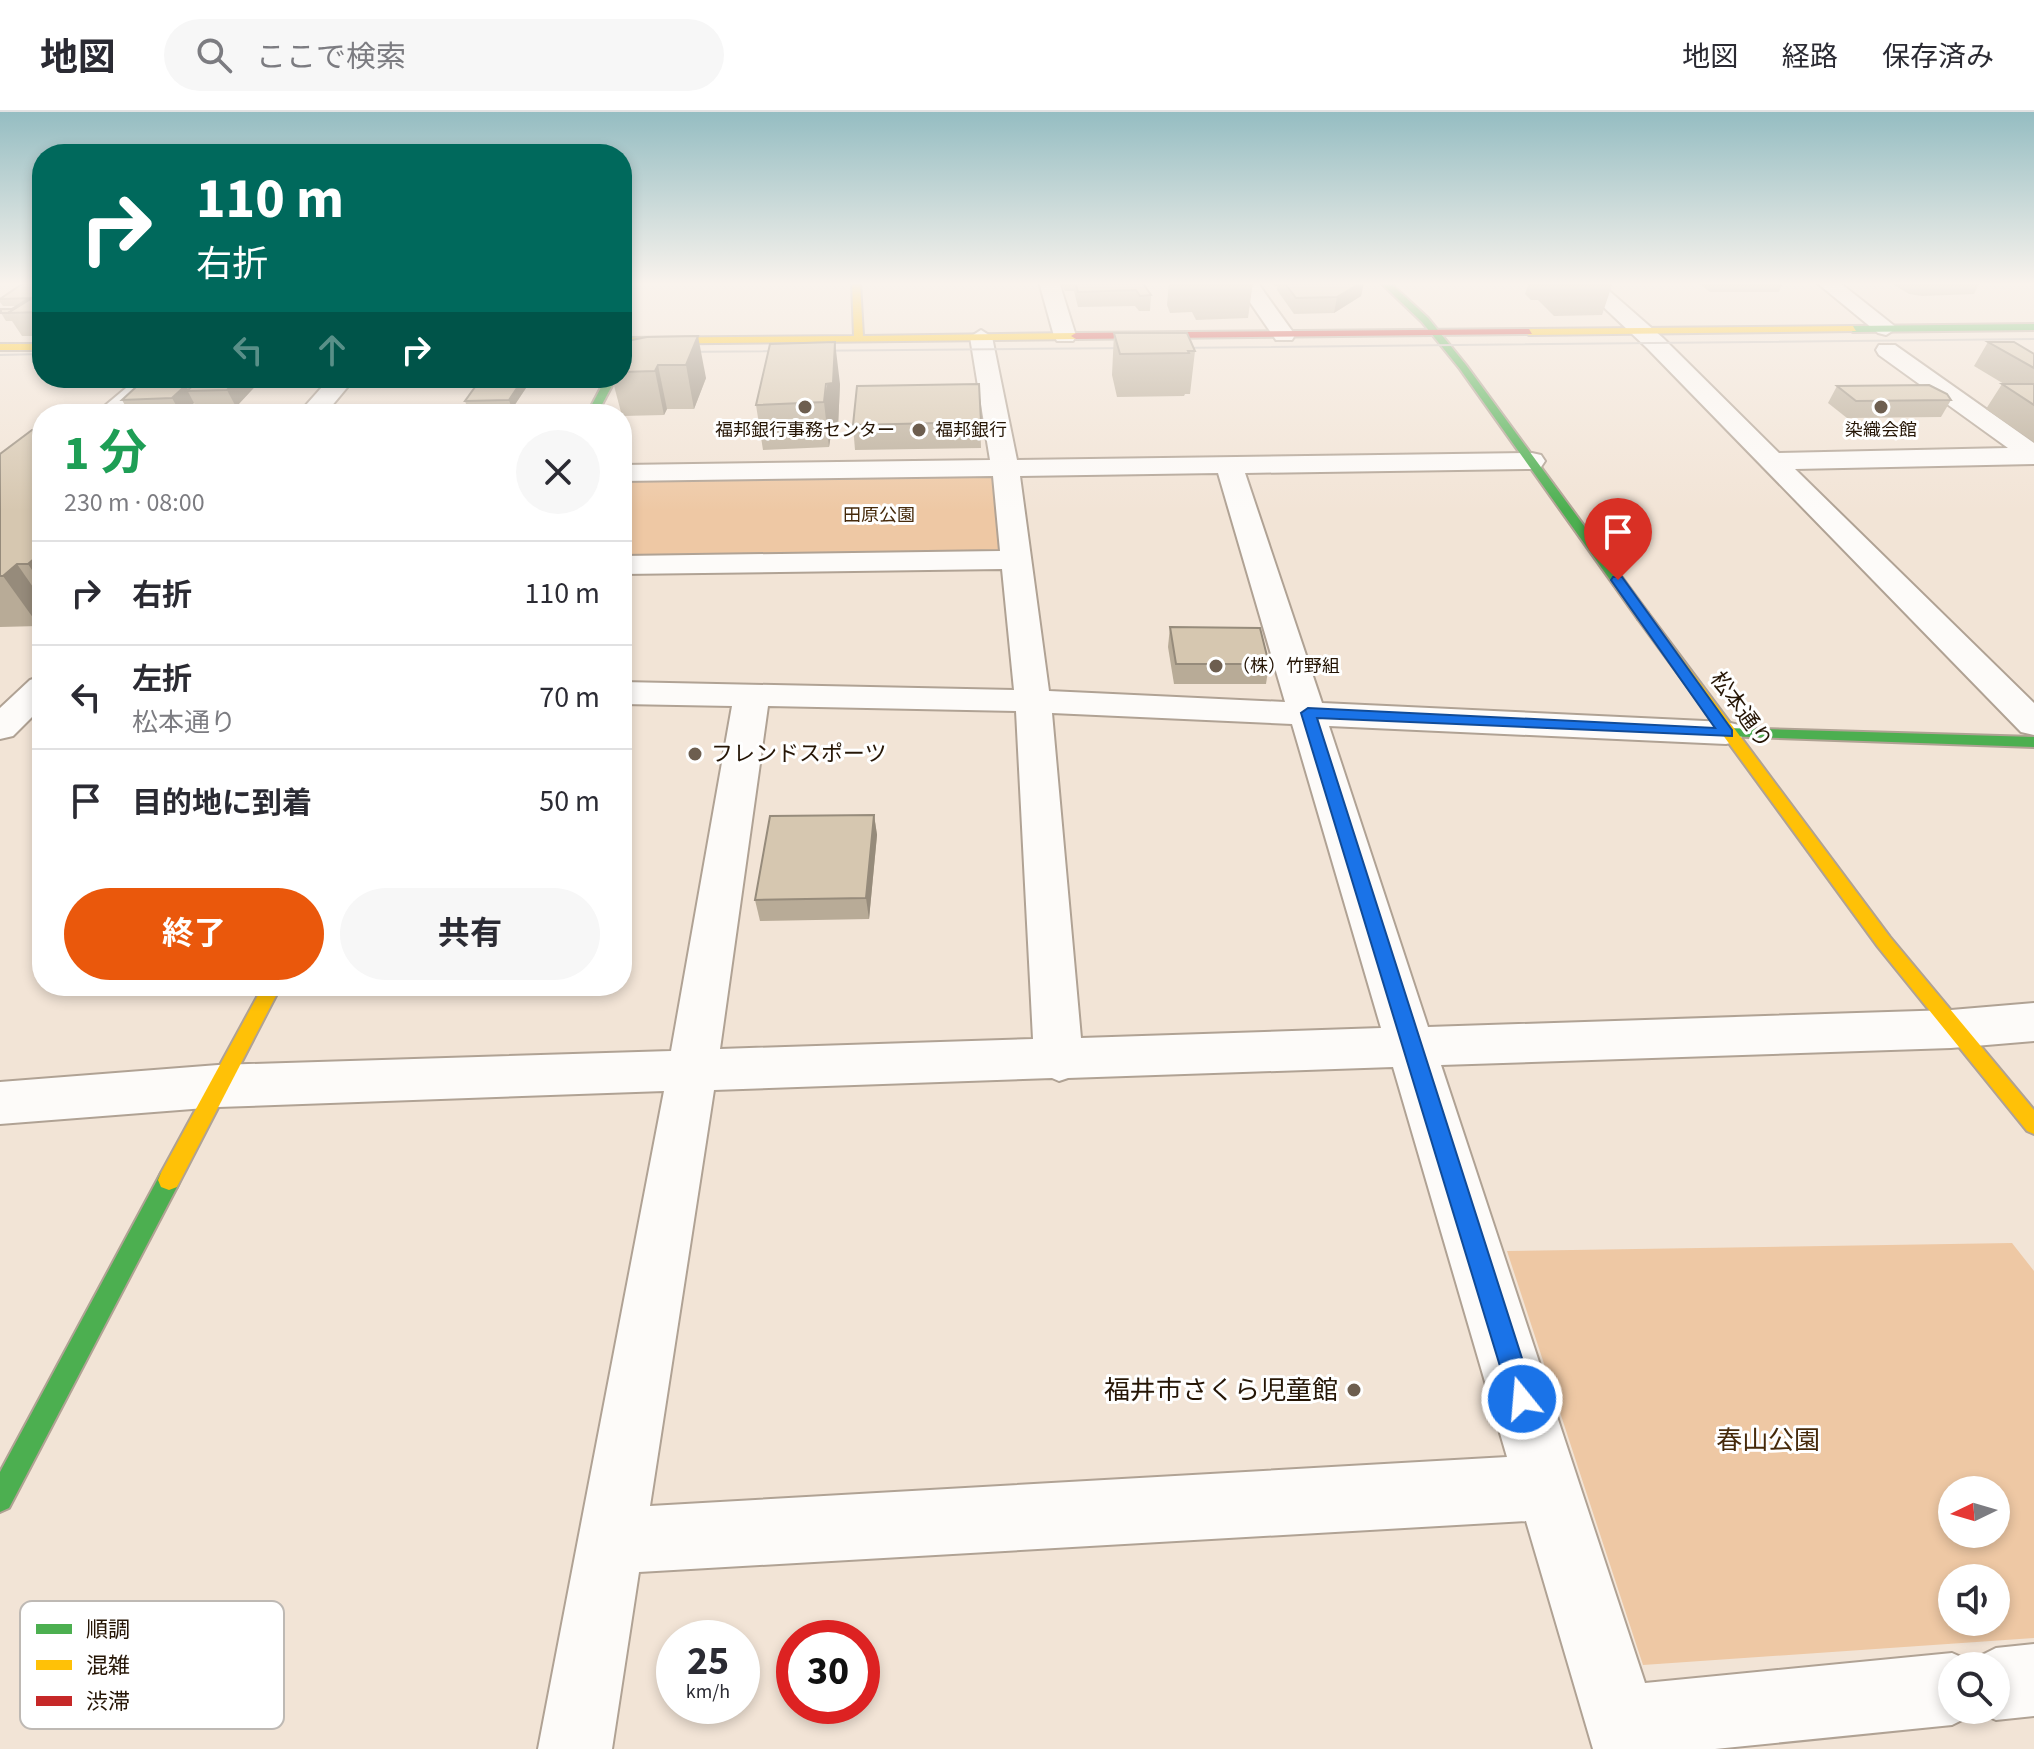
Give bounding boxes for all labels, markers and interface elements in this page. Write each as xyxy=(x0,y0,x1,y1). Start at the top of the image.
search box xyxy=(164,19,724,91)
text: 地図 xyxy=(40,31,116,85)
icon: search xyxy=(192,33,236,77)
text: ここで検索 xyxy=(256,36,406,79)
text: 地図 xyxy=(1682,37,1738,77)
text: 経路 xyxy=(1782,37,1838,77)
text: 保存済み xyxy=(1882,37,1994,77)
text: 110 m xyxy=(196,160,344,239)
icon: right xyxy=(64,176,168,280)
text: 右折 xyxy=(196,239,268,290)
icon: left xyxy=(226,328,270,372)
icon: ahead xyxy=(310,328,354,372)
icon: right xyxy=(394,328,438,372)
marker: 福邦銀行事務センター xyxy=(796,398,814,416)
marker: 染織会館 xyxy=(1872,398,1890,416)
place label: 福邦銀行事務センター xyxy=(715,418,895,443)
place label: 福邦銀行 xyxy=(935,418,1007,443)
place label: 染織会館 xyxy=(1845,418,1917,443)
text: 1 分 xyxy=(64,420,147,488)
marker: 福邦銀行 xyxy=(910,421,928,439)
button: close xyxy=(516,430,600,514)
text: 230 m · 08:00 xyxy=(64,484,205,521)
pin xyxy=(1584,498,1652,580)
park label: 田原公園 xyxy=(843,503,915,528)
icon: arrive xyxy=(1596,510,1640,554)
icon: right xyxy=(64,571,108,615)
text: 110 m xyxy=(524,572,600,615)
text: 右折 xyxy=(132,574,192,617)
place label: （株）竹野組 xyxy=(1232,654,1340,679)
marker: （株）竹野組 xyxy=(1207,657,1225,675)
text: 左折 xyxy=(132,658,192,701)
street label: 松本通り xyxy=(1702,665,1780,755)
icon: left xyxy=(64,675,108,719)
text: 70 m xyxy=(539,676,600,719)
text: 松本通り xyxy=(132,704,236,741)
place label: フレンドスポーツ xyxy=(711,738,887,770)
marker: フレンドスポーツ xyxy=(686,745,704,763)
icon: arrive xyxy=(64,779,108,823)
text: 50 m xyxy=(539,780,600,823)
text: 目的地に到着 xyxy=(132,782,312,825)
button: 終了 xyxy=(64,888,324,980)
button: 共有 xyxy=(340,888,600,980)
position arrow xyxy=(1480,1357,1564,1441)
place label: 福井市さくら児童館 xyxy=(1104,1372,1338,1409)
marker: 福井市さくら児童館 xyxy=(1345,1381,1363,1399)
park label: 春山公園 xyxy=(1716,1422,1820,1459)
north arrow xyxy=(1938,1476,2010,1548)
map controls xyxy=(1938,1476,2010,1724)
button: sound xyxy=(1938,1564,2010,1636)
legend xyxy=(20,1601,284,1729)
text: 順調 xyxy=(86,1614,130,1646)
speed limit sign: 30 xyxy=(776,1620,880,1724)
text: 25 xyxy=(687,1633,729,1690)
text: 混雑 xyxy=(86,1650,130,1682)
button: search xyxy=(1938,1652,2010,1724)
text: km/h xyxy=(686,1678,730,1706)
text: 渋滞 xyxy=(86,1686,130,1718)

